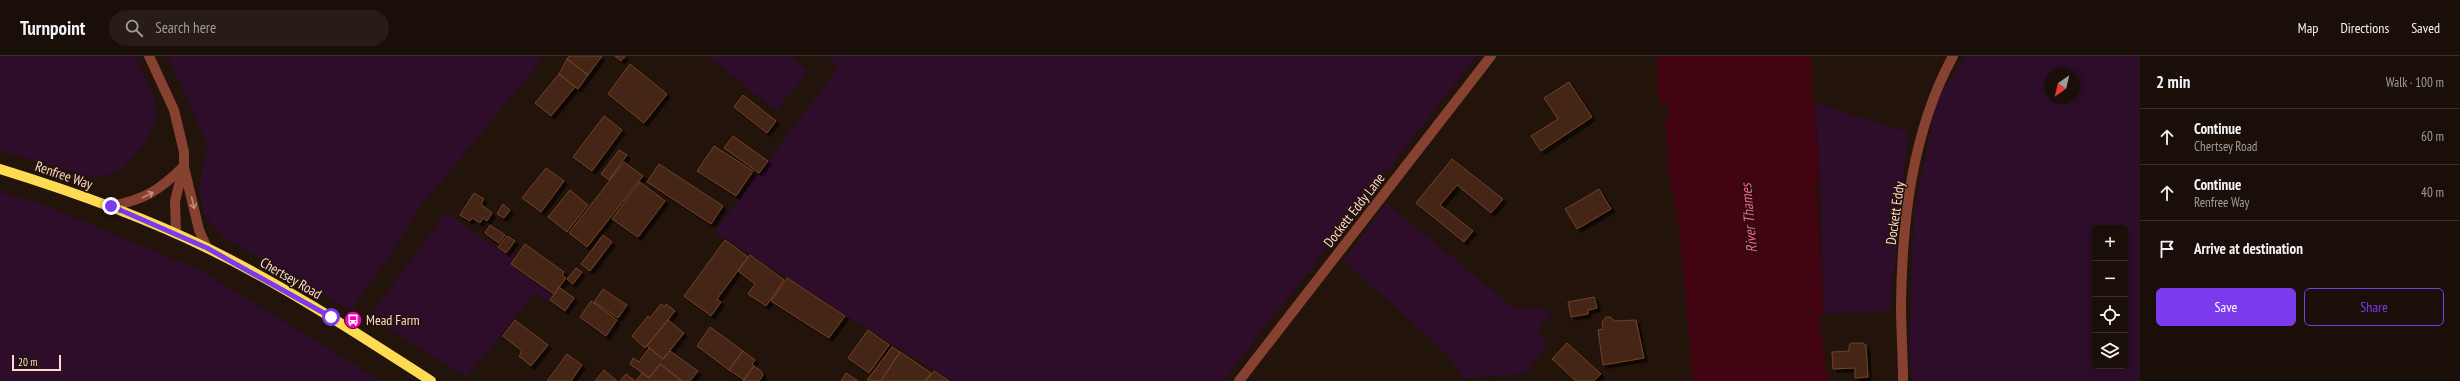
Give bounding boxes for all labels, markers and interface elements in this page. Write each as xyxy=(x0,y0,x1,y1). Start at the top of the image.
search box xyxy=(109,10,389,46)
text: Turnpoint xyxy=(20,16,85,40)
icon: search xyxy=(123,17,145,39)
text: Search here xyxy=(155,18,216,37)
text: Map xyxy=(2298,19,2318,37)
text: Directions xyxy=(2340,19,2389,37)
text: Saved xyxy=(2411,19,2440,37)
north arrow xyxy=(2044,68,2080,104)
text: 2 min xyxy=(2156,71,2190,93)
text: Walk · 100 m xyxy=(2386,74,2444,91)
text: Continue xyxy=(2194,119,2241,138)
icon: ahead xyxy=(2156,126,2178,148)
text: 60 m xyxy=(2421,128,2444,145)
text: Chertsey Road xyxy=(2194,138,2257,155)
street label: Renfree Way xyxy=(33,157,96,193)
street label: Dockett Eddy Lane xyxy=(1319,169,1389,251)
text: Continue xyxy=(2194,175,2241,194)
street label: Dockett Eddy xyxy=(1882,180,1908,246)
water label: River Thames xyxy=(1736,181,1761,254)
icon: ahead xyxy=(2156,182,2178,204)
text: 40 m xyxy=(2421,184,2444,201)
one-way arrow xyxy=(142,191,154,198)
text: Renfree Way xyxy=(2194,194,2249,211)
one-way arrow xyxy=(190,196,198,209)
route end xyxy=(102,197,120,215)
map controls xyxy=(2092,225,2128,369)
button: + xyxy=(2092,225,2128,261)
icon: arrive xyxy=(2156,238,2178,260)
text: Arrive at destination xyxy=(2194,239,2303,258)
street label: Chertsey Road xyxy=(257,253,325,303)
button: − xyxy=(2092,261,2128,297)
button: Save xyxy=(2156,288,2296,326)
button: Share xyxy=(2304,288,2444,326)
button: locate xyxy=(2092,297,2128,333)
route start xyxy=(322,308,340,326)
bus stop icon: Mead Farm xyxy=(343,310,363,330)
place label: Mead Farm xyxy=(366,311,420,329)
button: layers xyxy=(2092,333,2128,369)
scale bar xyxy=(12,353,61,372)
text: 20 m xyxy=(18,355,37,369)

